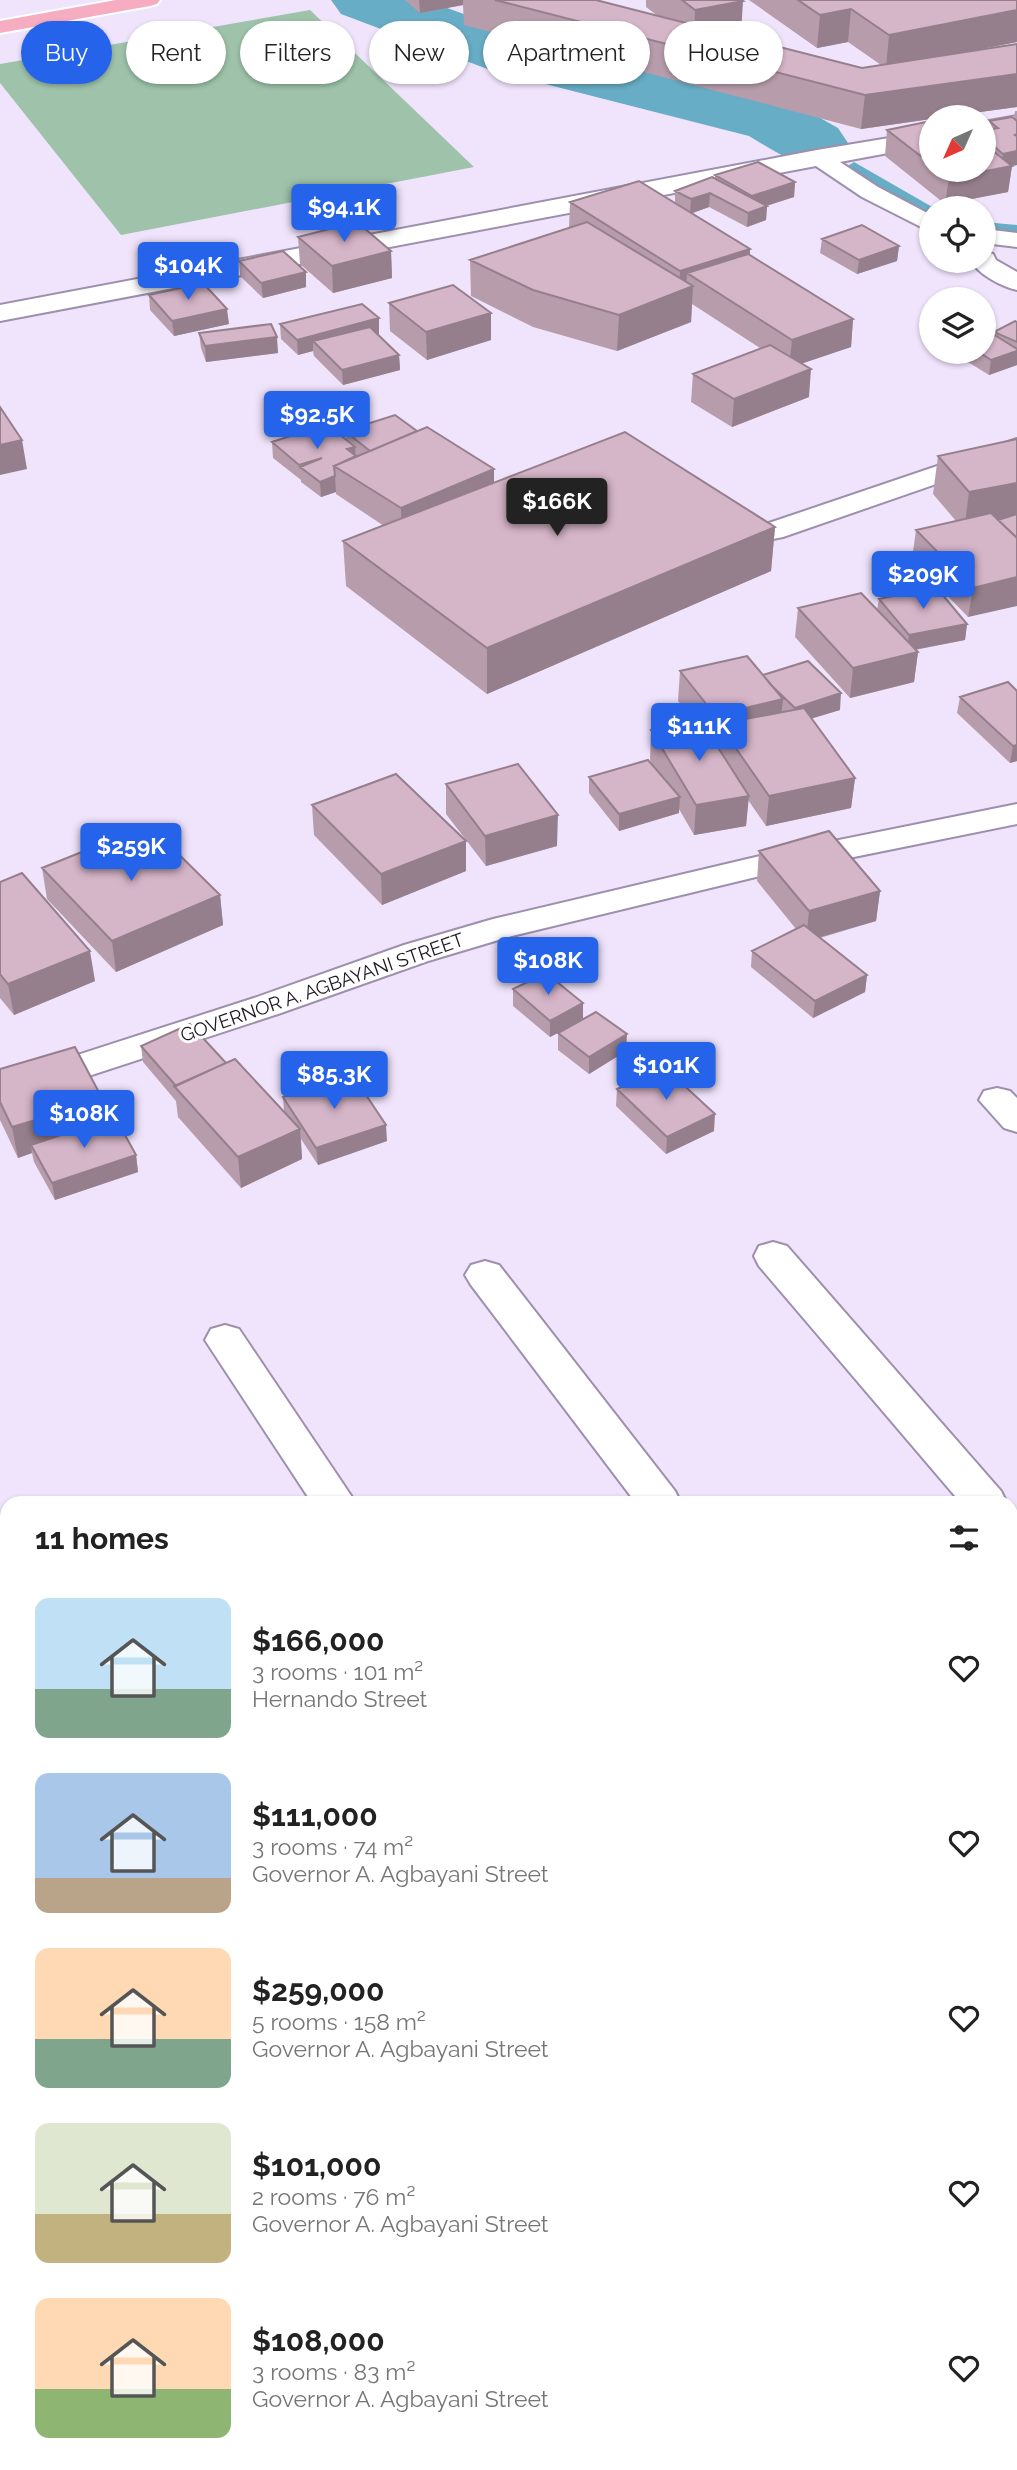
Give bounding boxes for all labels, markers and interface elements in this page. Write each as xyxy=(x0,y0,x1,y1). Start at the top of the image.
chip: Buy xyxy=(21,21,112,84)
chip: Rent xyxy=(126,21,226,84)
chip: Filters xyxy=(240,21,355,84)
chip: New xyxy=(369,21,469,84)
chip: Apartment xyxy=(483,21,650,84)
chip: House xyxy=(664,21,783,84)
north arrow xyxy=(919,105,996,182)
map controls xyxy=(919,105,996,364)
pin: $94.1K xyxy=(287,184,401,244)
text: $94.1K xyxy=(307,193,381,220)
button: locate xyxy=(919,196,996,273)
pin: $104K xyxy=(139,243,237,302)
text: $104K xyxy=(154,251,222,278)
button: layers xyxy=(919,287,996,364)
pin: $92.5K xyxy=(260,392,374,451)
text: $92.5K xyxy=(280,400,354,427)
pin: $166K xyxy=(508,478,606,538)
text: $166K xyxy=(522,487,592,514)
pin: $209K xyxy=(874,552,972,611)
text: $209K xyxy=(888,560,958,587)
pin: $111K xyxy=(650,704,748,763)
text: $111K xyxy=(667,712,731,739)
pin: $259K xyxy=(82,824,180,883)
text: $259K xyxy=(96,832,166,859)
street label: GOVERNOR A. AGBAYANI STREET xyxy=(177,928,467,1046)
pin: $108K xyxy=(499,937,597,997)
text: $108K xyxy=(513,946,583,973)
pin: $101K xyxy=(617,1042,715,1102)
text: $101K xyxy=(633,1051,699,1078)
pin: $85.3K xyxy=(277,1052,391,1111)
text: $85.3K xyxy=(297,1060,371,1087)
pin: $108K xyxy=(35,1090,133,1150)
text: $108K xyxy=(49,1099,119,1126)
icon: filters xyxy=(945,1519,983,1557)
text: 11 homes xyxy=(35,1521,169,1556)
text: $166,000 xyxy=(252,1623,384,1658)
icon: home xyxy=(91,1626,175,1710)
icon: heart xyxy=(945,1649,983,1687)
text: 3 rooms · 101 m² xyxy=(252,1658,423,1685)
text: Hernando Street xyxy=(252,1685,427,1712)
text: $111,000 xyxy=(252,1798,378,1833)
icon: home xyxy=(91,1801,175,1885)
icon: heart xyxy=(945,1824,983,1862)
text: 3 rooms · 74 m² xyxy=(252,1833,413,1860)
text: Governor A. Agbayani Street xyxy=(252,1860,549,1887)
text: $259,000 xyxy=(252,1973,384,2008)
icon: home xyxy=(91,1976,175,2060)
icon: heart xyxy=(945,1999,983,2037)
text: 5 rooms · 158 m² xyxy=(252,2008,426,2035)
text: Governor A. Agbayani Street xyxy=(252,2035,549,2062)
text: $101,000 xyxy=(252,2148,381,2183)
icon: home xyxy=(91,2151,175,2235)
icon: heart xyxy=(945,2174,983,2212)
text: 2 rooms · 76 m² xyxy=(252,2183,415,2210)
text: Governor A. Agbayani Street xyxy=(252,2210,549,2237)
text: $108,000 xyxy=(252,2323,385,2358)
icon: home xyxy=(91,2326,175,2410)
icon: heart xyxy=(945,2349,983,2387)
text: 3 rooms · 83 m² xyxy=(252,2358,415,2385)
text: Governor A. Agbayani Street xyxy=(252,2385,549,2412)

